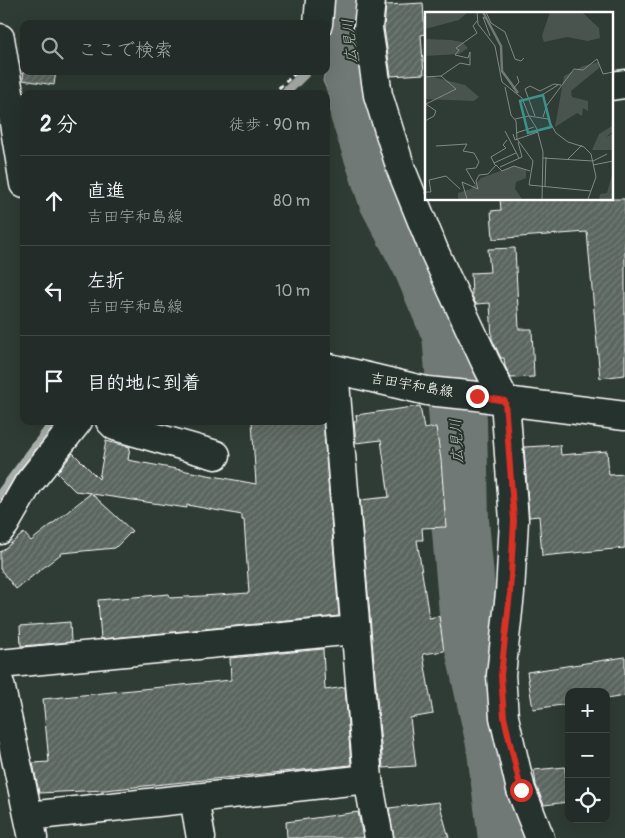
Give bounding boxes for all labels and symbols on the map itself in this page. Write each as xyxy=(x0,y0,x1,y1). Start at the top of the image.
inset map xyxy=(425,12,612,200)
water label: 広見川 xyxy=(339,18,361,64)
street label: 吉田宇和島線 xyxy=(369,369,455,401)
route end xyxy=(466,385,489,408)
water label: 広見川 xyxy=(446,418,468,464)
route start xyxy=(510,779,533,802)

